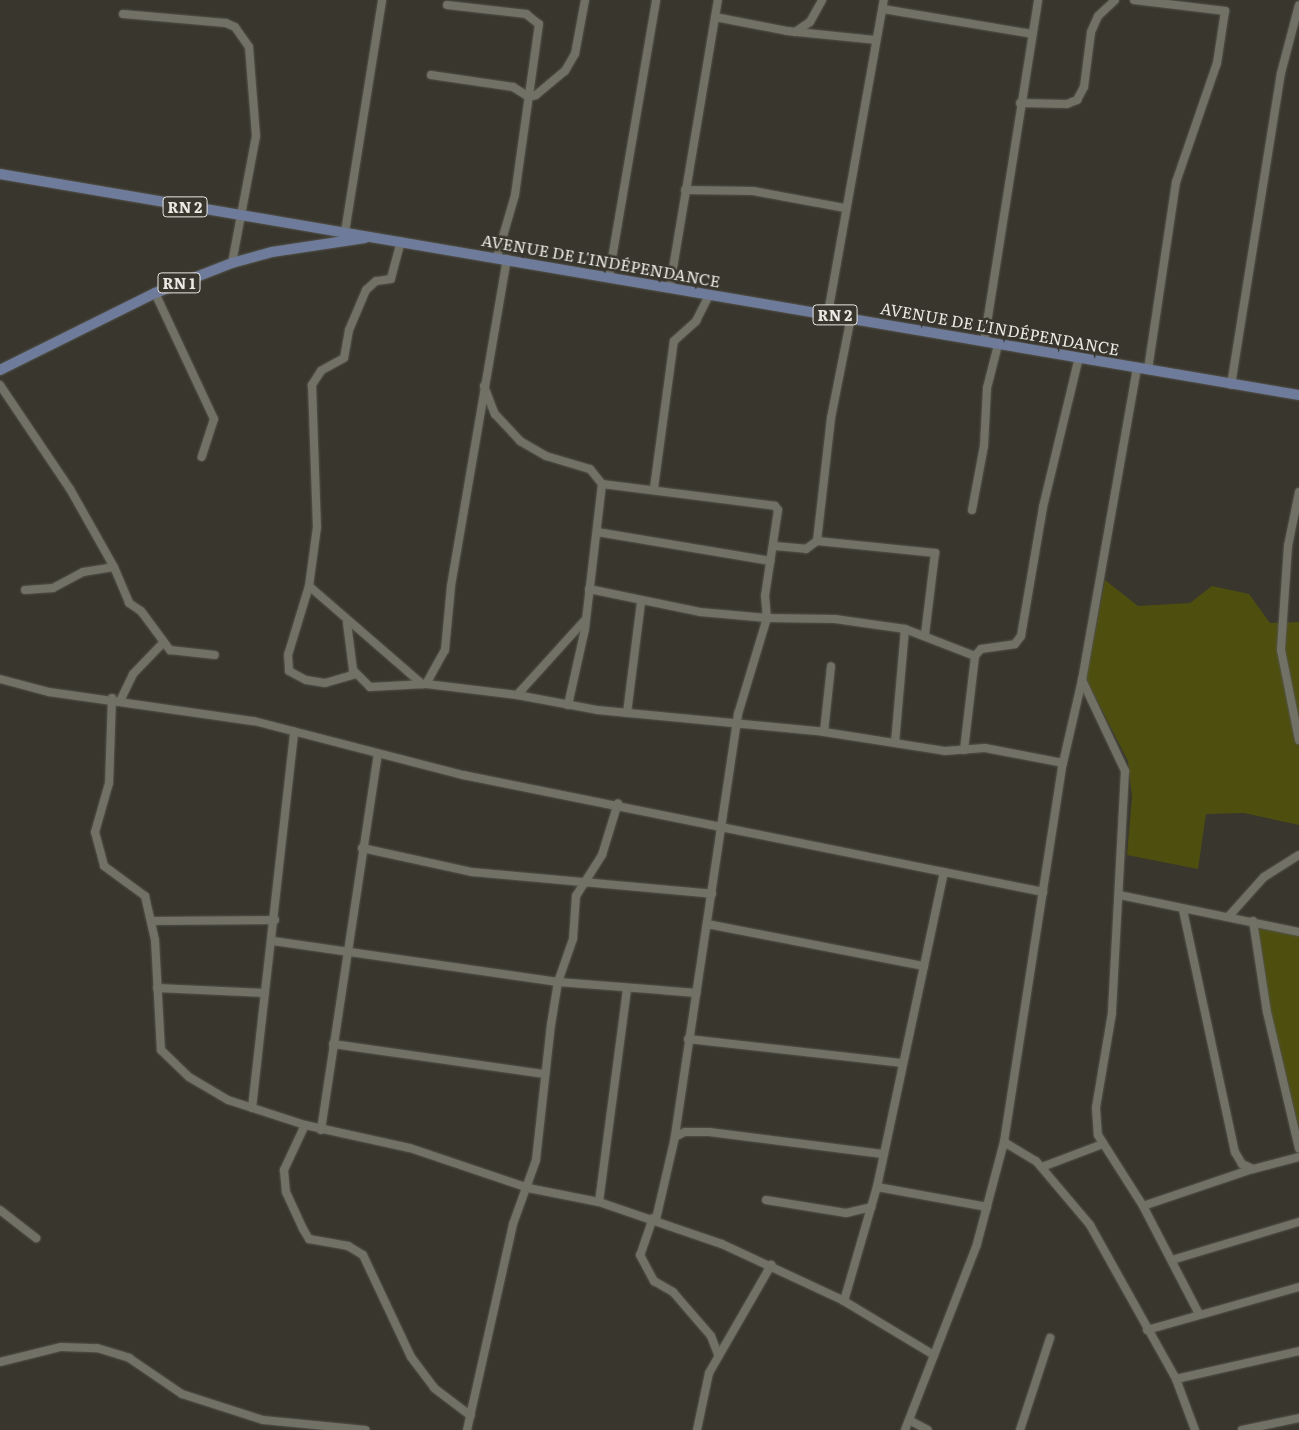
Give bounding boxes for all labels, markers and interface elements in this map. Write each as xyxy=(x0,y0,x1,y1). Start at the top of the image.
road number: RN 2 xyxy=(162,194,208,220)
street label: AVENUE DE L'INDÉPENDANCE xyxy=(480,230,722,290)
road number: RN 1 xyxy=(156,270,202,296)
street label: AVENUE DE L'INDÉPENDANCE xyxy=(879,298,1121,358)
road number: RN 2 xyxy=(812,302,858,328)

